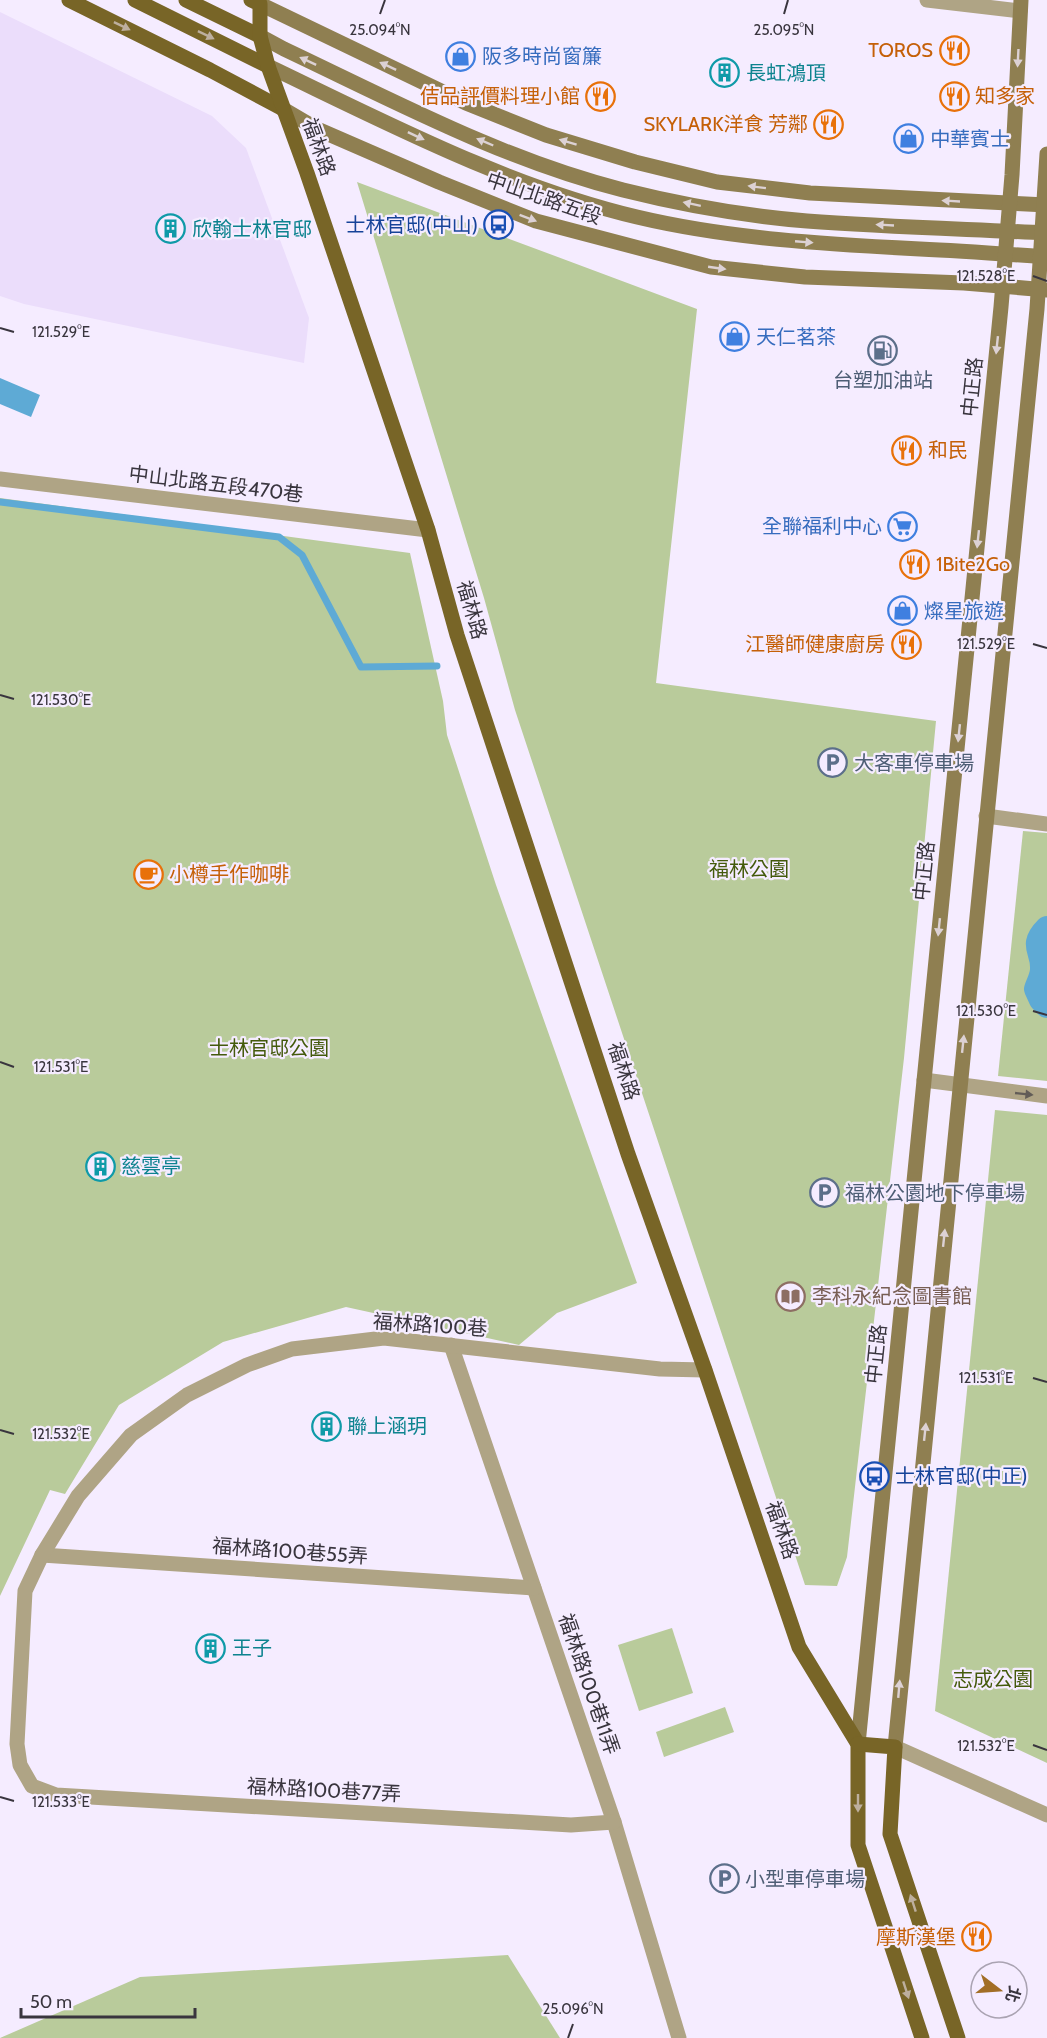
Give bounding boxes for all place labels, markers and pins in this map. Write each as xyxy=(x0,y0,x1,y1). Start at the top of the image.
restaurant icon: TOROS xyxy=(938,34,970,66)
place label: TOROS xyxy=(868,38,933,62)
shop icon: 阪多時尚窗簾 xyxy=(445,40,477,72)
place label: 阪多時尚窗簾 xyxy=(482,44,602,68)
building icon: 長虹鴻頂 xyxy=(709,57,741,89)
place label: 長虹鴻頂 xyxy=(746,61,826,85)
restaurant icon: 佶品評價料理小館 xyxy=(585,80,617,112)
restaurant icon: 知多家 xyxy=(938,80,970,112)
place label: 佶品評價料理小館 xyxy=(420,84,580,108)
place label: 知多家 xyxy=(975,84,1035,108)
restaurant icon: SKYLARK洋食 芳鄰 xyxy=(813,108,845,140)
place label: SKYLARK洋食 芳鄰 xyxy=(643,112,808,136)
shop icon: 中華賓士 xyxy=(893,123,925,155)
place label: 中華賓士 xyxy=(930,127,1010,151)
bus stop icon: 士林官邸(中山) xyxy=(483,209,515,241)
building icon: 欣翰士林官邸 xyxy=(155,213,187,245)
place label: 士林官邸(中山) xyxy=(345,213,478,237)
place label: 欣翰士林官邸 xyxy=(192,217,312,241)
shop icon: 天仁茗茶 xyxy=(719,321,751,353)
place label: 天仁茗茶 xyxy=(756,325,836,349)
fuel station icon: 台塑加油站 xyxy=(867,334,899,366)
place label: 台塑加油站 xyxy=(833,368,933,392)
restaurant icon: 和民 xyxy=(891,434,923,466)
place label: 和民 xyxy=(928,438,968,462)
supermarket icon: 全聯福利中心 xyxy=(887,510,919,542)
place label: 全聯福利中心 xyxy=(762,514,882,538)
restaurant icon: 1Bite2Go xyxy=(899,548,931,580)
place label: 1Bite2Go xyxy=(936,552,1010,576)
shop icon: 燦星旅遊 xyxy=(887,595,919,627)
place label: 燦星旅遊 xyxy=(924,599,1004,623)
restaurant icon: 江醫師健康廚房 xyxy=(890,628,922,660)
place label: 江醫師健康廚房 xyxy=(745,632,885,656)
parking icon: 大客車停車場 xyxy=(817,747,849,779)
place label: 大客車停車場 xyxy=(854,751,974,775)
cafe icon: 小樽手作咖啡 xyxy=(132,858,164,890)
place label: 小樽手作咖啡 xyxy=(169,862,289,886)
building icon: 慈雲亭 xyxy=(84,1150,116,1182)
place label: 慈雲亭 xyxy=(121,1154,181,1178)
parking icon: 福林公園地下停車場 xyxy=(808,1177,840,1209)
place label: 福林公園地下停車場 xyxy=(845,1181,1025,1205)
library icon: 李科永紀念圖書館 xyxy=(775,1280,807,1312)
place label: 李科永紀念圖書館 xyxy=(812,1284,972,1308)
building icon: 聯上涵玥 xyxy=(310,1410,342,1442)
place label: 聯上涵玥 xyxy=(347,1414,427,1438)
bus stop icon: 士林官邸(中正) xyxy=(858,1460,890,1492)
place label: 士林官邸(中正) xyxy=(895,1464,1028,1488)
building icon: 王子 xyxy=(195,1632,227,1664)
place label: 王子 xyxy=(232,1636,272,1660)
parking icon: 小型車停車場 xyxy=(708,1863,740,1895)
place label: 小型車停車場 xyxy=(745,1867,865,1891)
restaurant icon: 摩斯漢堡 xyxy=(961,1921,993,1953)
place label: 摩斯漢堡 xyxy=(876,1925,956,1949)

